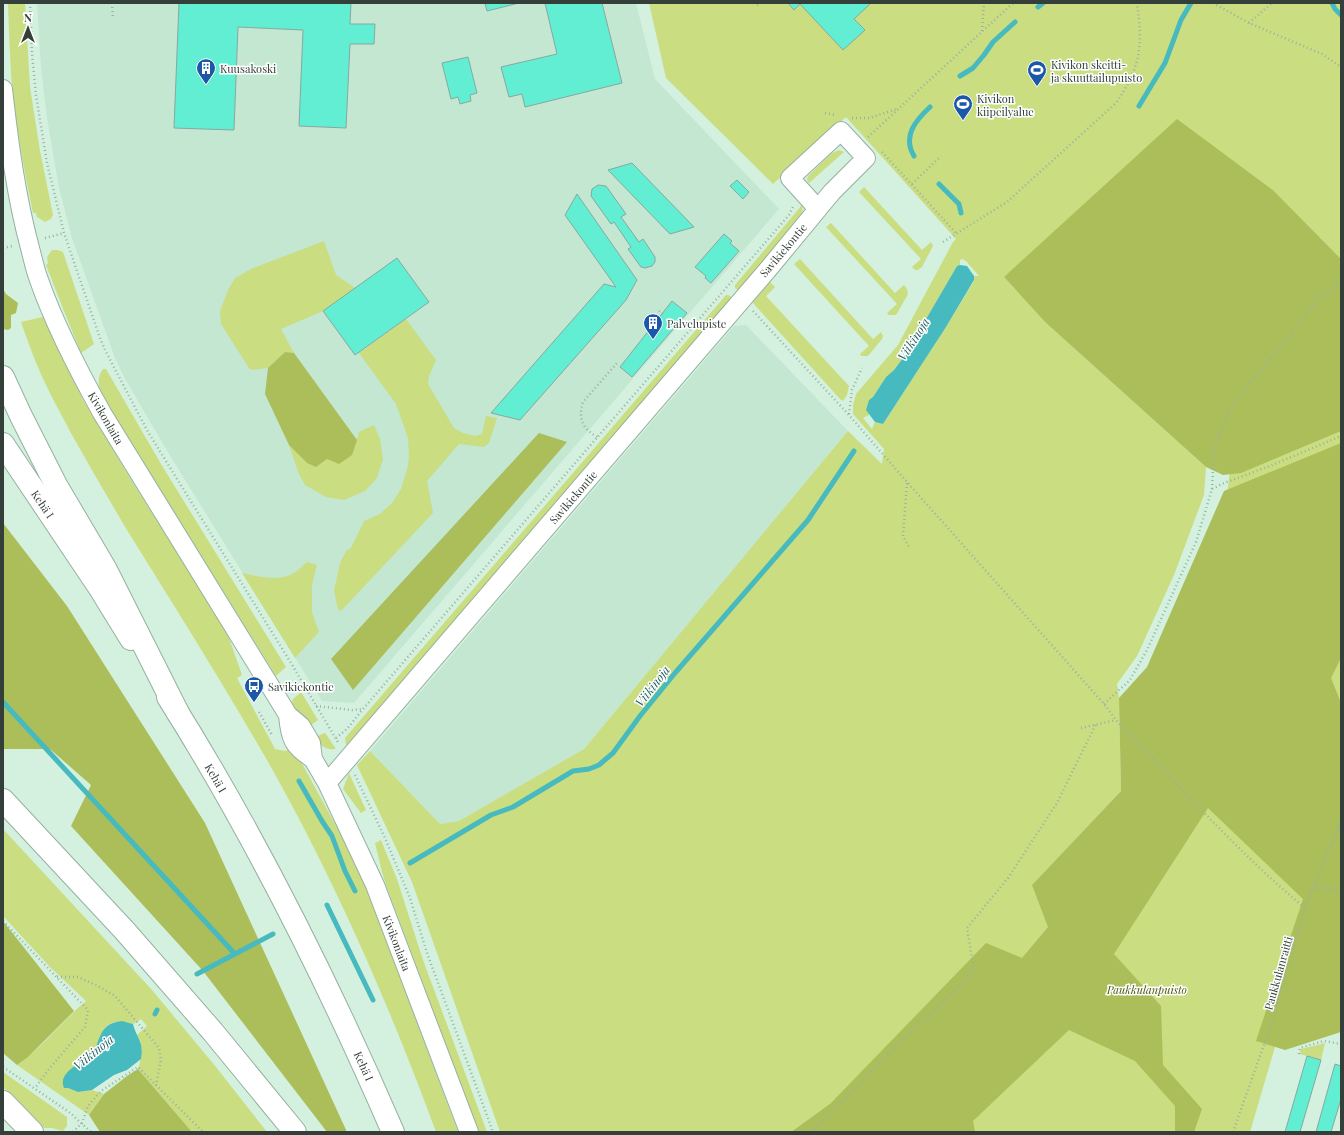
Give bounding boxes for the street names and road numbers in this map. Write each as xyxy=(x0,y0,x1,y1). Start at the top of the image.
street label: Savikiekontie xyxy=(756,220,810,280)
street label: Kivikonlaita xyxy=(85,389,127,448)
street label: Savikiekontie xyxy=(546,467,601,527)
street label: Kehä I xyxy=(28,487,58,521)
street label: Kehä I xyxy=(202,761,230,795)
street label: Kivikonlaita xyxy=(379,913,415,974)
street label: Paukkulanraitti xyxy=(1260,935,1296,1011)
street label: Kehä I xyxy=(351,1049,377,1083)

